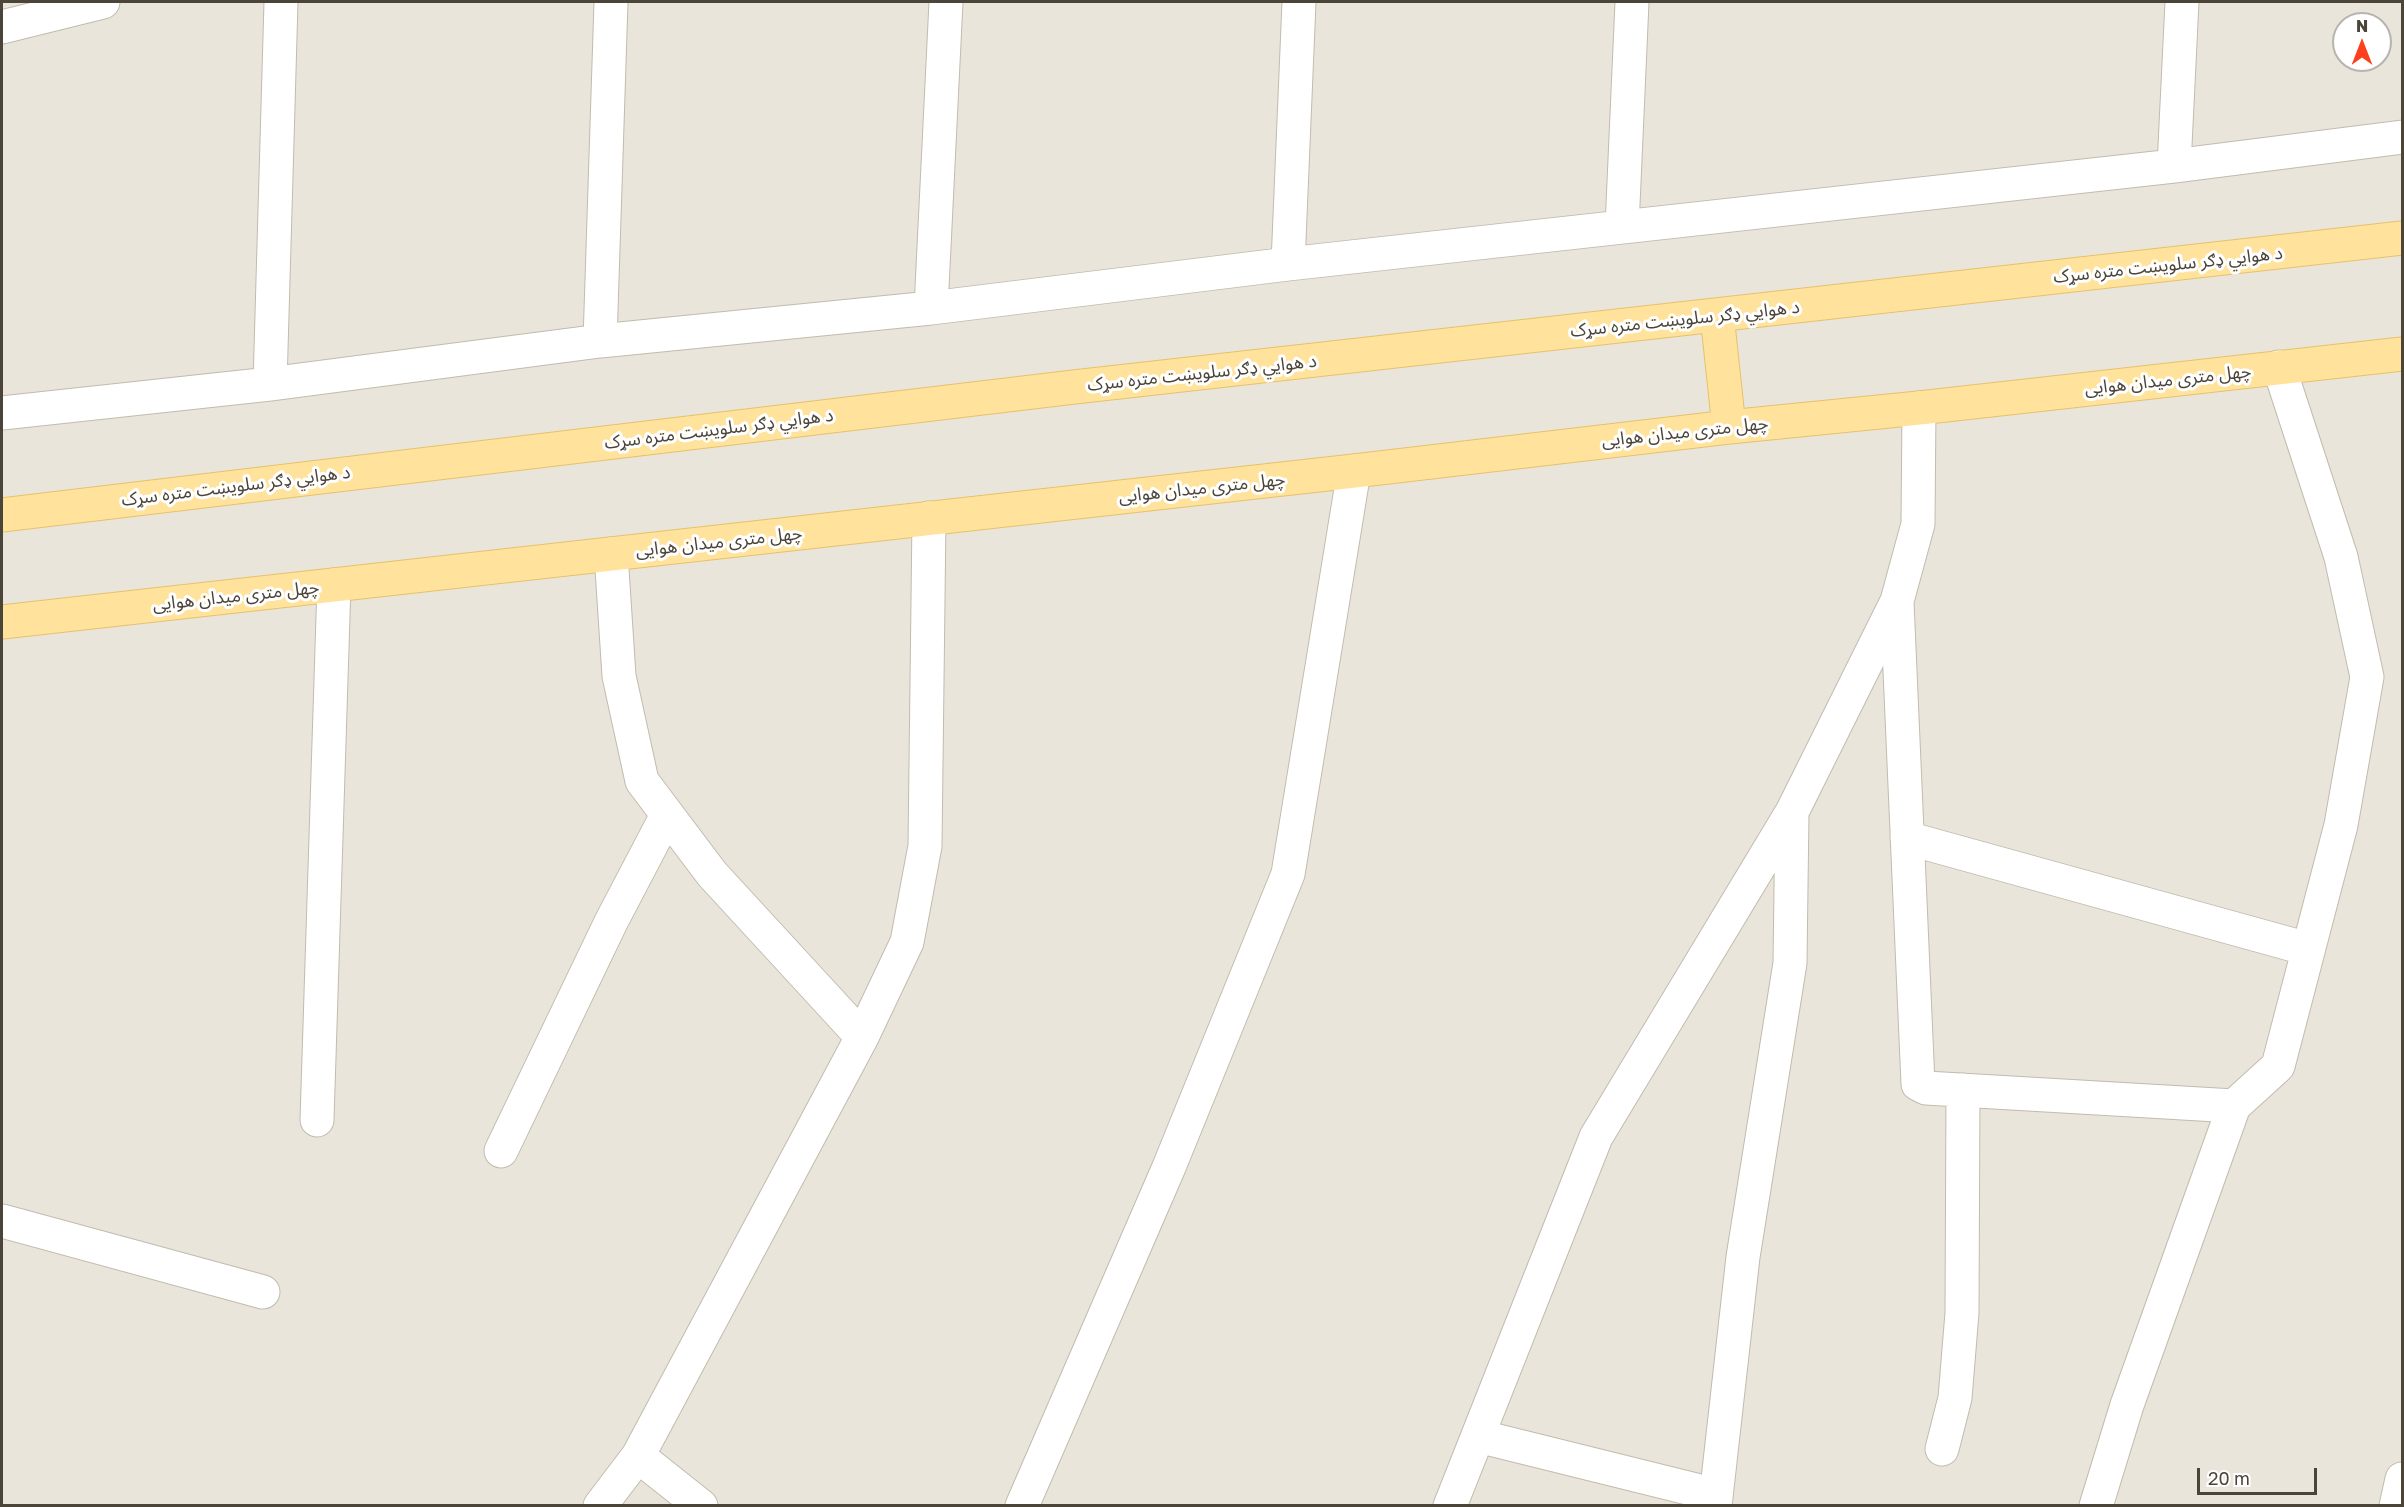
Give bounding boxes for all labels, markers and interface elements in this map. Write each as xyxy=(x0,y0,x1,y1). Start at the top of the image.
north arrow xyxy=(2332,12,2392,72)
text: N xyxy=(2356,16,2368,36)
street label: د هوايي ډګر سلویښت متره سړک xyxy=(2052,242,2284,288)
street label: د هوايي ډګر سلویښت متره سړک xyxy=(1569,296,1801,342)
street label: د هوايي ډګر سلویښت متره سړک xyxy=(1086,350,1318,396)
street label: چهل متری میدان هوایی xyxy=(2084,361,2252,399)
street label: د هوايي ډګر سلویښت متره سړک xyxy=(603,404,835,454)
street label: چهل متری میدان هوایی xyxy=(1601,413,1769,451)
street label: د هوايي ډګر سلویښت متره سړک xyxy=(120,461,352,511)
street label: چهل متری میدان هوایی xyxy=(1118,469,1286,507)
street label: چهل متری میدان هوایی xyxy=(635,523,803,561)
street label: چهل متری میدان هوایی xyxy=(152,577,320,615)
scale bar xyxy=(2200,1456,2320,1494)
text: 20 m xyxy=(2208,1467,2250,1489)

